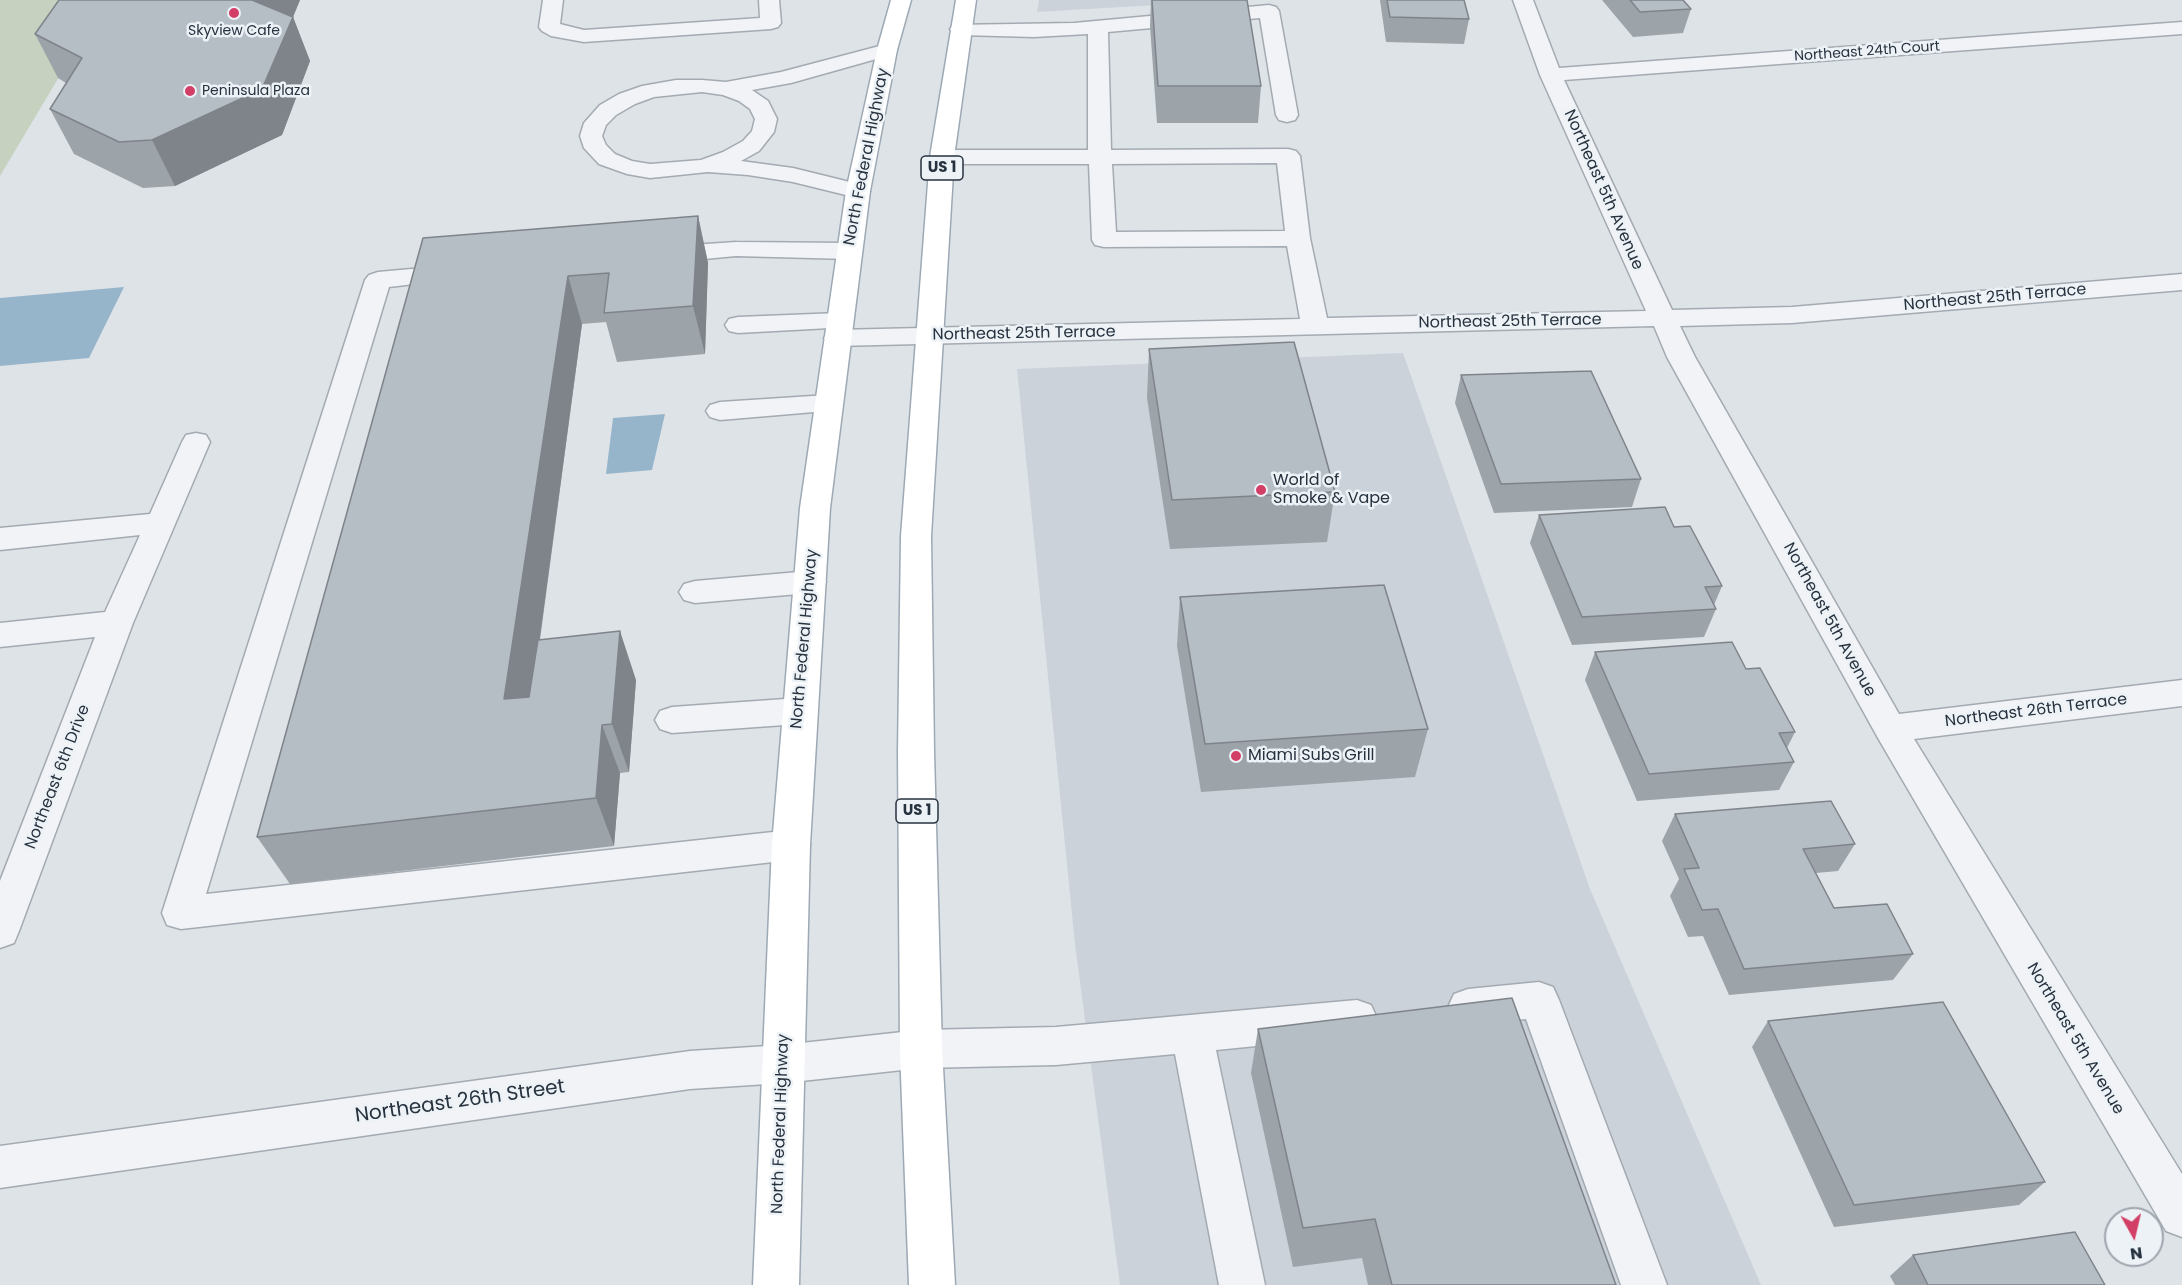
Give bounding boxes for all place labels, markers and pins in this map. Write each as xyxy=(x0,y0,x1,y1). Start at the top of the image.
marker: Skyview Cafe xyxy=(227,6,241,20)
place label: Skyview Cafe xyxy=(188,23,280,39)
place label: Peninsula Plaza xyxy=(202,83,310,99)
marker: Peninsula Plaza xyxy=(183,84,197,98)
place label: World of Smoke & Vape xyxy=(1273,471,1390,509)
marker: World of Smoke & Vape xyxy=(1254,483,1268,497)
place label: Miami Subs Grill xyxy=(1248,746,1375,766)
marker: Miami Subs Grill xyxy=(1229,749,1243,763)

